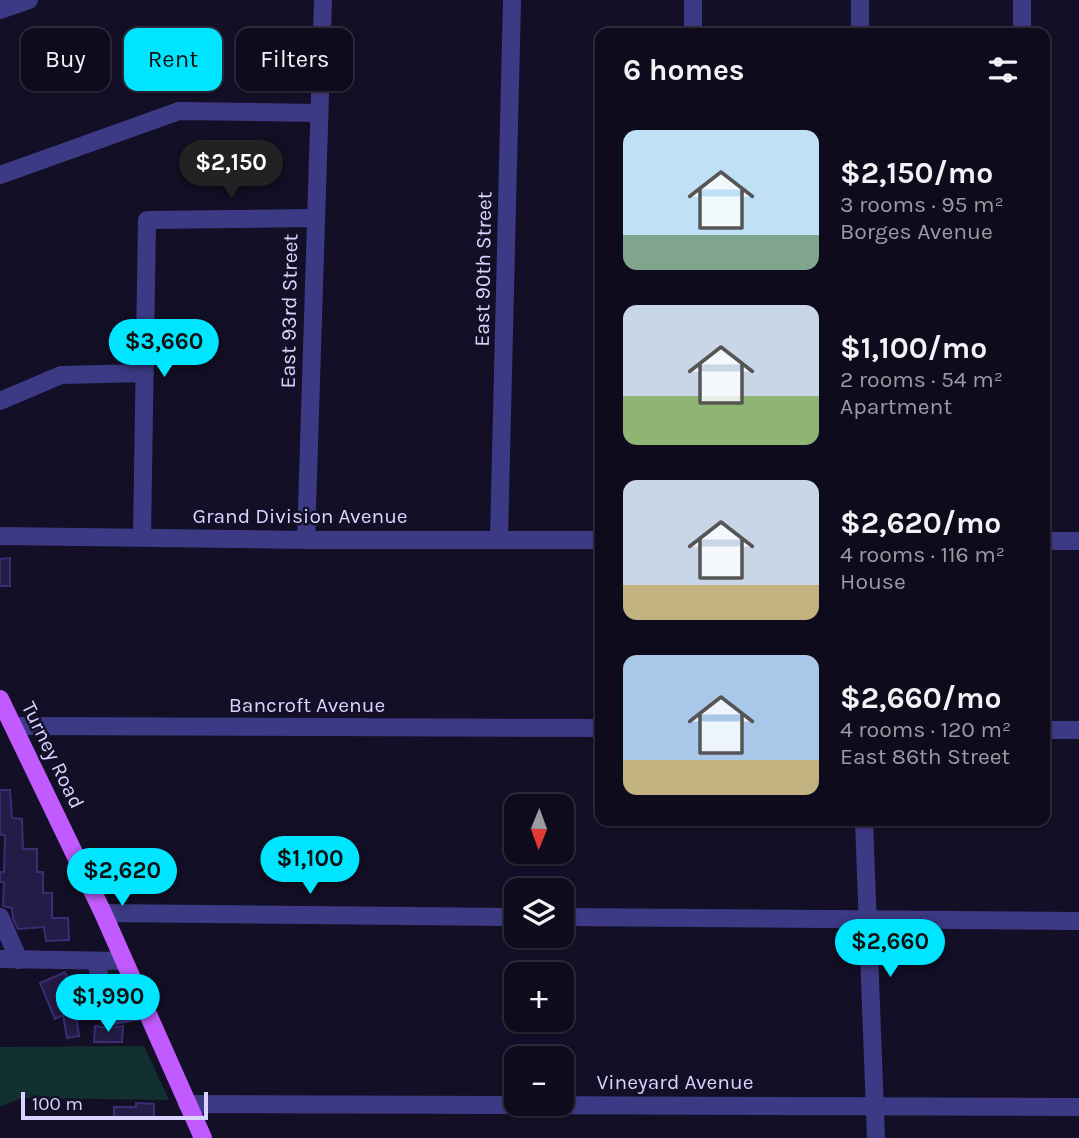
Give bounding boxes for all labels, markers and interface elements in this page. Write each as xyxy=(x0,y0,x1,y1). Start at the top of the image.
chip: Buy xyxy=(21,28,110,91)
chip: Rent xyxy=(124,28,222,91)
chip: Filters xyxy=(236,28,353,91)
icon: filters xyxy=(984,51,1022,89)
text: 6 homes xyxy=(623,52,745,88)
pin: $2,150 xyxy=(174,140,288,200)
text: $2,150 xyxy=(195,149,267,176)
text: $2,150/mo xyxy=(840,155,993,191)
icon: home xyxy=(679,158,763,242)
street label: East 90th Street xyxy=(470,191,496,347)
text: 3 rooms · 95 m² xyxy=(840,191,1004,218)
text: Borges Avenue xyxy=(840,218,993,245)
street label: East 93rd Street xyxy=(276,233,302,388)
pin: $3,660 xyxy=(107,320,221,379)
text: $3,660 xyxy=(125,328,203,355)
text: $1,100/mo xyxy=(840,330,987,366)
icon: home xyxy=(679,333,763,417)
text: 2 rooms · 54 m² xyxy=(840,366,1003,393)
text: Apartment xyxy=(840,393,952,420)
street label: Grand Division Avenue xyxy=(192,504,408,528)
text: $2,620/mo xyxy=(840,505,1001,541)
icon: home xyxy=(679,508,763,592)
text: 4 rooms · 116 m² xyxy=(840,541,1005,568)
text: House xyxy=(840,568,906,595)
text: $2,660/mo xyxy=(840,680,1001,716)
icon: home xyxy=(679,683,763,767)
street label: Bancroft Avenue xyxy=(229,693,385,717)
street label: Turney Road xyxy=(17,698,89,812)
text: 4 rooms · 120 m² xyxy=(840,716,1011,743)
text: East 86th Street xyxy=(840,743,1010,770)
north arrow xyxy=(504,794,574,864)
map controls xyxy=(504,794,574,1116)
pin: $1,100 xyxy=(253,836,367,896)
text: $1,100 xyxy=(276,845,344,872)
pin: $2,620 xyxy=(65,848,179,908)
text: $2,620 xyxy=(83,857,161,884)
button: layers xyxy=(504,878,574,948)
pin: $2,660 xyxy=(833,920,947,979)
text: $2,660 xyxy=(851,928,929,955)
button: + xyxy=(504,962,574,1032)
pin: $1,990 xyxy=(51,974,165,1034)
text: $1,990 xyxy=(72,983,144,1010)
button: − xyxy=(504,1046,574,1116)
street label: Vineyard Avenue xyxy=(597,1070,754,1094)
scale bar xyxy=(21,1089,208,1121)
text: 100 m xyxy=(32,1093,83,1115)

